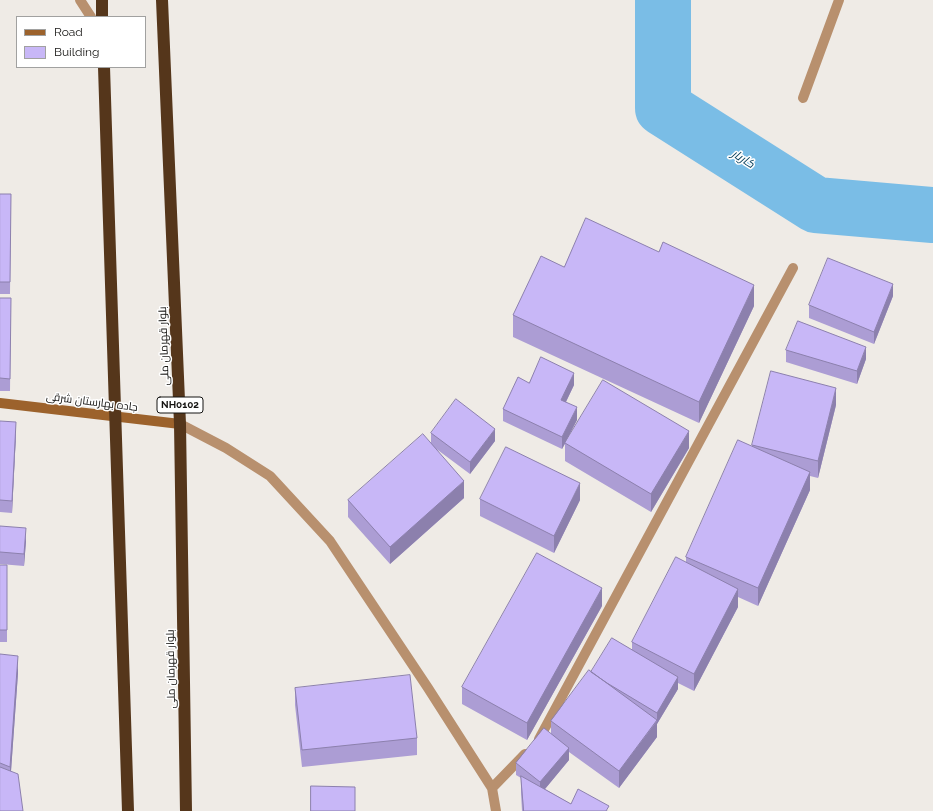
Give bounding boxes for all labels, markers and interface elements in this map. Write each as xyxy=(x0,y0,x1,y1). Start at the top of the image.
legend xyxy=(16,16,146,68)
text: Road xyxy=(54,25,83,39)
text: Building xyxy=(54,45,100,59)
water label: کاربار xyxy=(729,147,757,171)
street label: بلوار قهرمان ملی xyxy=(156,306,172,386)
street label: جاده بهارستان شرقی xyxy=(45,390,139,414)
road number: NH0102 xyxy=(157,397,203,413)
street label: بلوار قهرمان ملی xyxy=(164,629,178,709)

